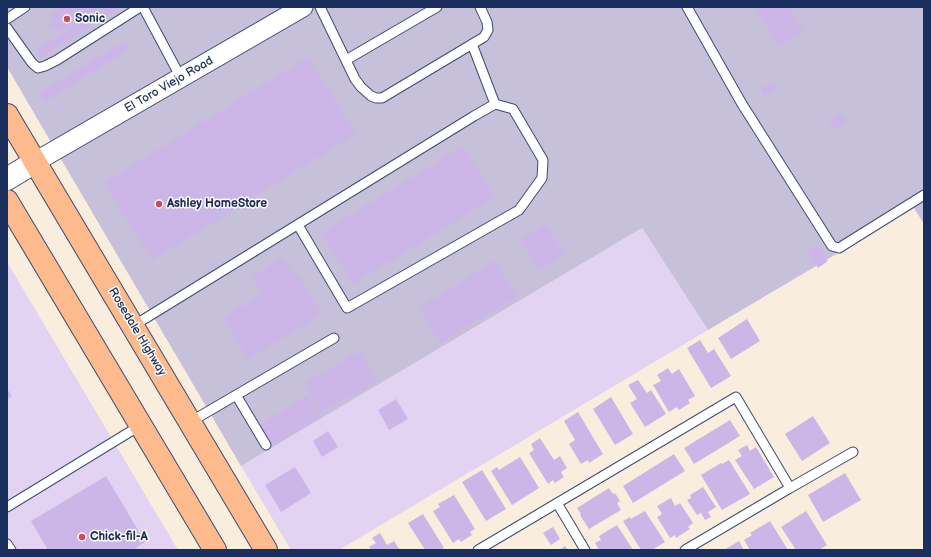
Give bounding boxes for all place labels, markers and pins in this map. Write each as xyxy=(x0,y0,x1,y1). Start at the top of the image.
place label: Sonic xyxy=(75,12,105,26)
marker: Sonic xyxy=(62,14,72,24)
place label: Ashley HomeStore xyxy=(167,197,267,211)
marker: Ashley HomeStore xyxy=(154,199,164,209)
place label: Chick-fil-A xyxy=(90,530,148,544)
marker: Chick-fil-A xyxy=(77,532,87,542)

